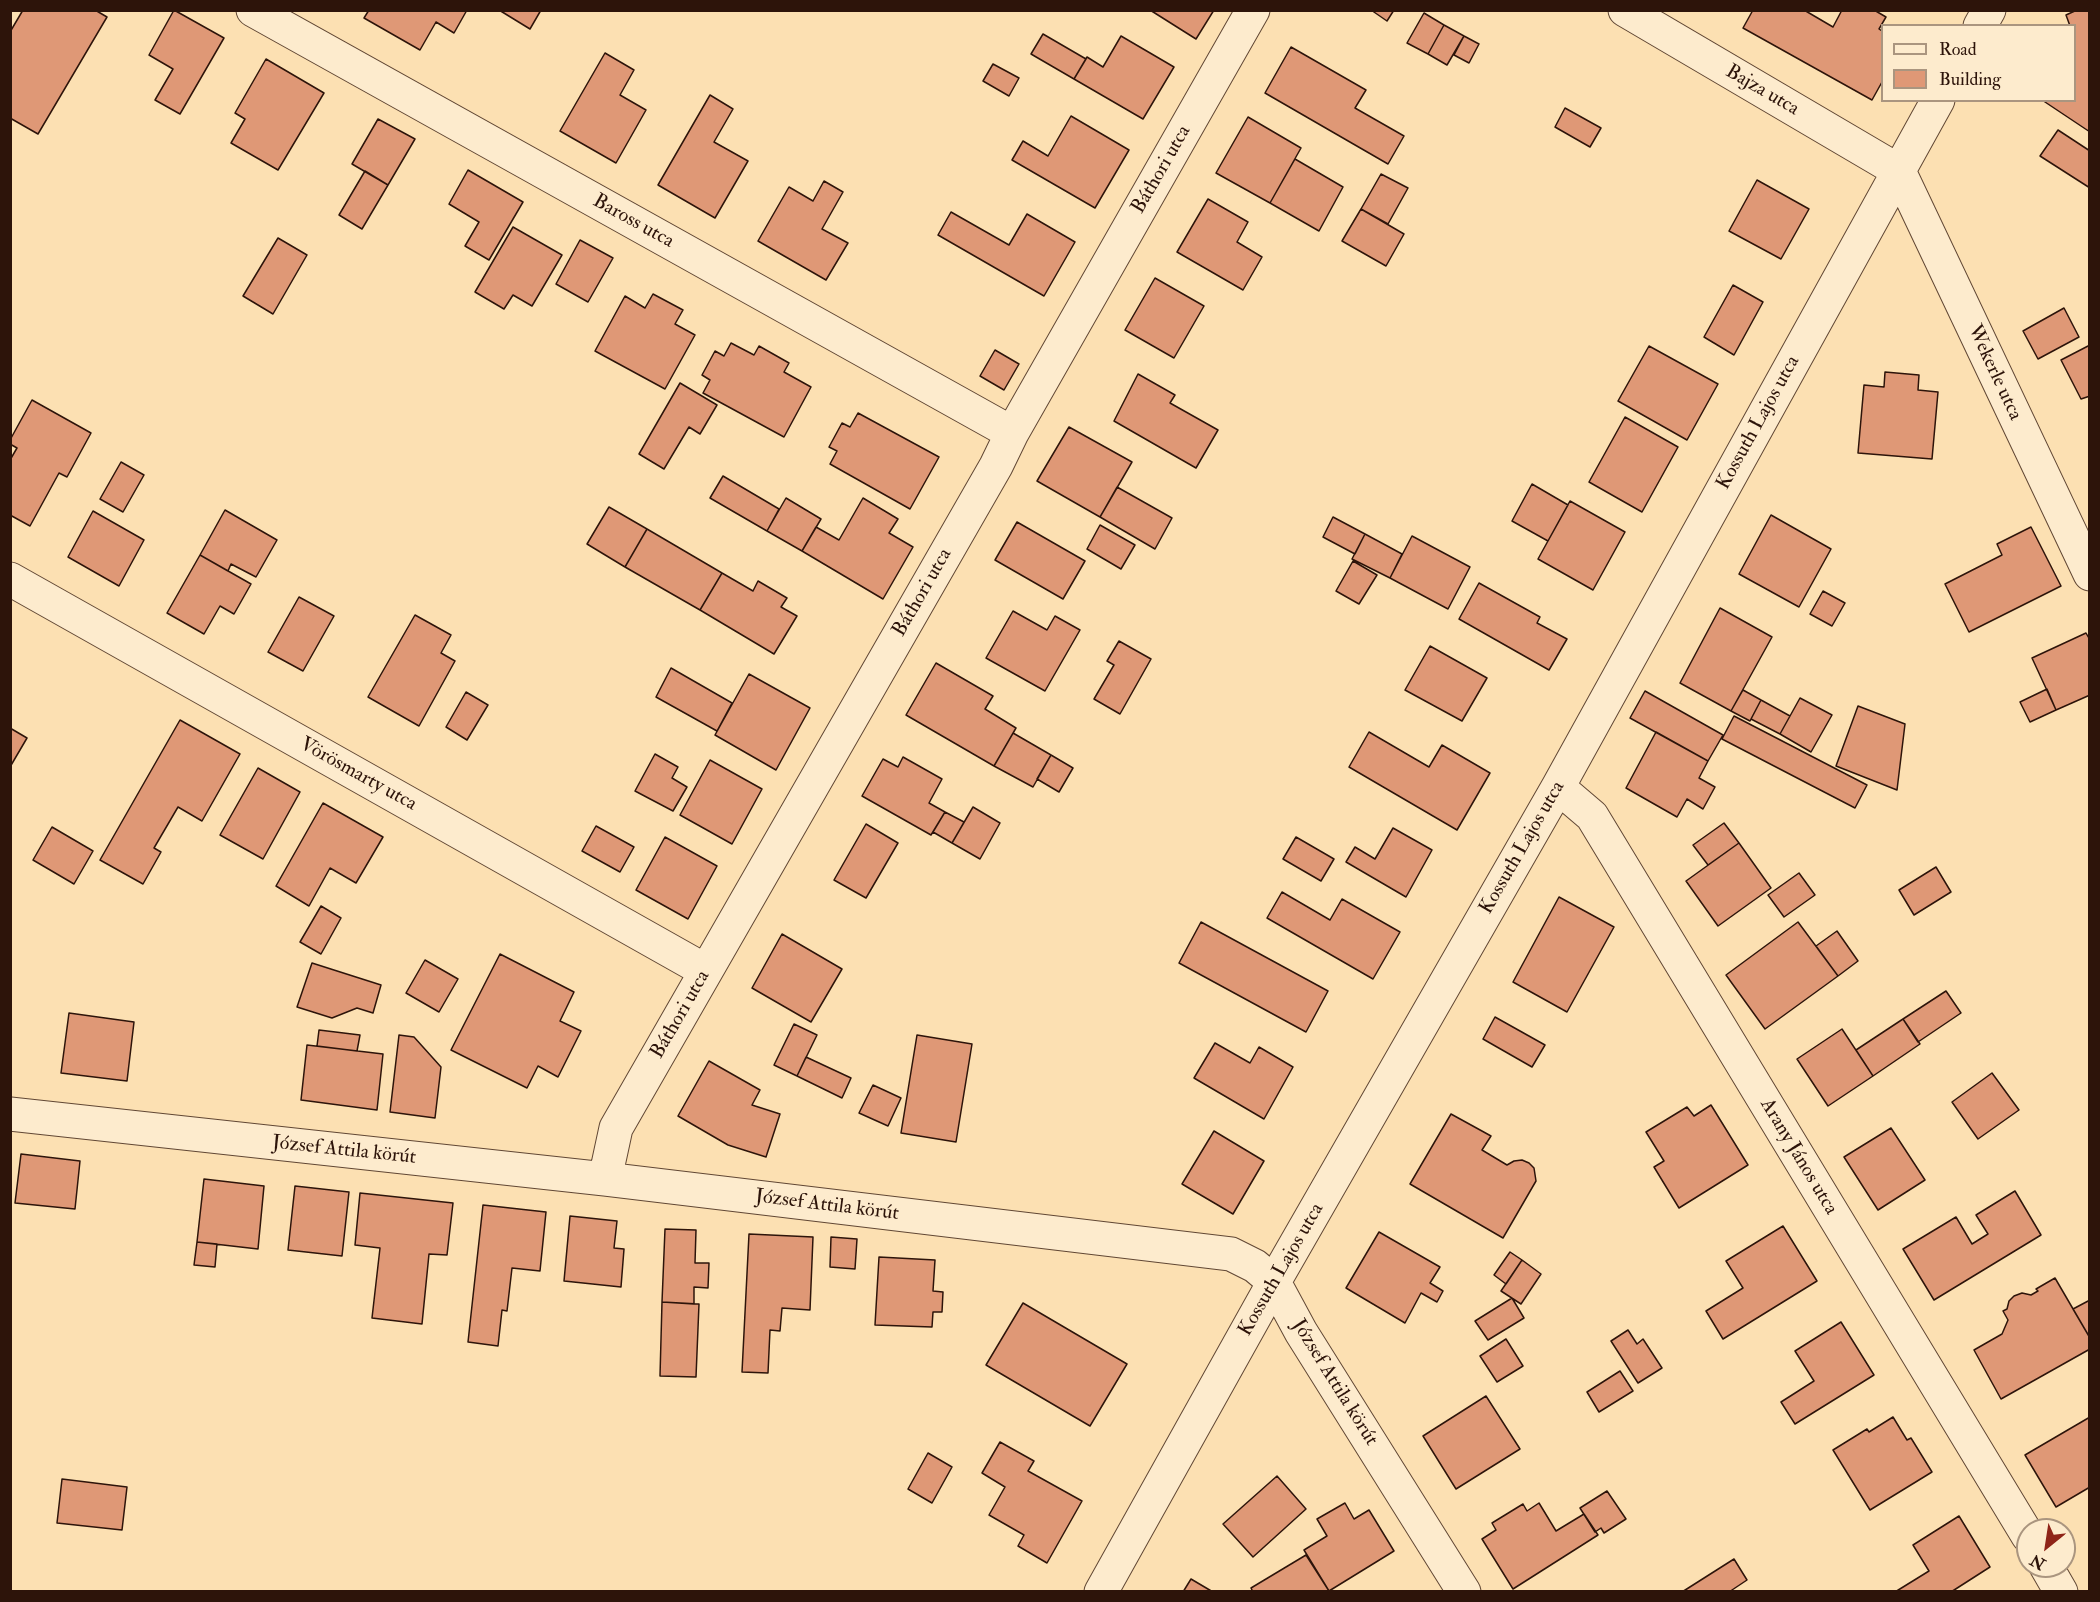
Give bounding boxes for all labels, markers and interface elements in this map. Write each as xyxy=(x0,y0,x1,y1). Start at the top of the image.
legend xyxy=(1881,24,2076,102)
text: Road xyxy=(1939,38,1977,61)
street label: Bajza utca xyxy=(1721,60,1803,122)
text: Building xyxy=(1939,68,2001,91)
street label: Báthori utca xyxy=(1127,122,1197,218)
street label: Baross utca xyxy=(588,190,678,254)
street label: Wekerle utca xyxy=(1961,321,2027,425)
street label: Kossuth Lajos utca xyxy=(1712,352,1806,494)
street label: Báthori utca xyxy=(888,545,958,641)
street label: Vörösmarty utca xyxy=(295,733,421,817)
street label: Kossuth Lajos utca xyxy=(1475,777,1571,919)
street label: Báthori utca xyxy=(646,967,716,1063)
street label: Arany János utca xyxy=(1754,1095,1842,1219)
street label: József Attila körút xyxy=(271,1132,417,1170)
street label: József Attila körút xyxy=(754,1185,900,1227)
street label: Kossuth Lajos utca xyxy=(1234,1199,1330,1341)
street label: József Attila körút xyxy=(1286,1315,1382,1451)
north arrow xyxy=(2016,1518,2076,1578)
text: N xyxy=(2027,1550,2049,1574)

